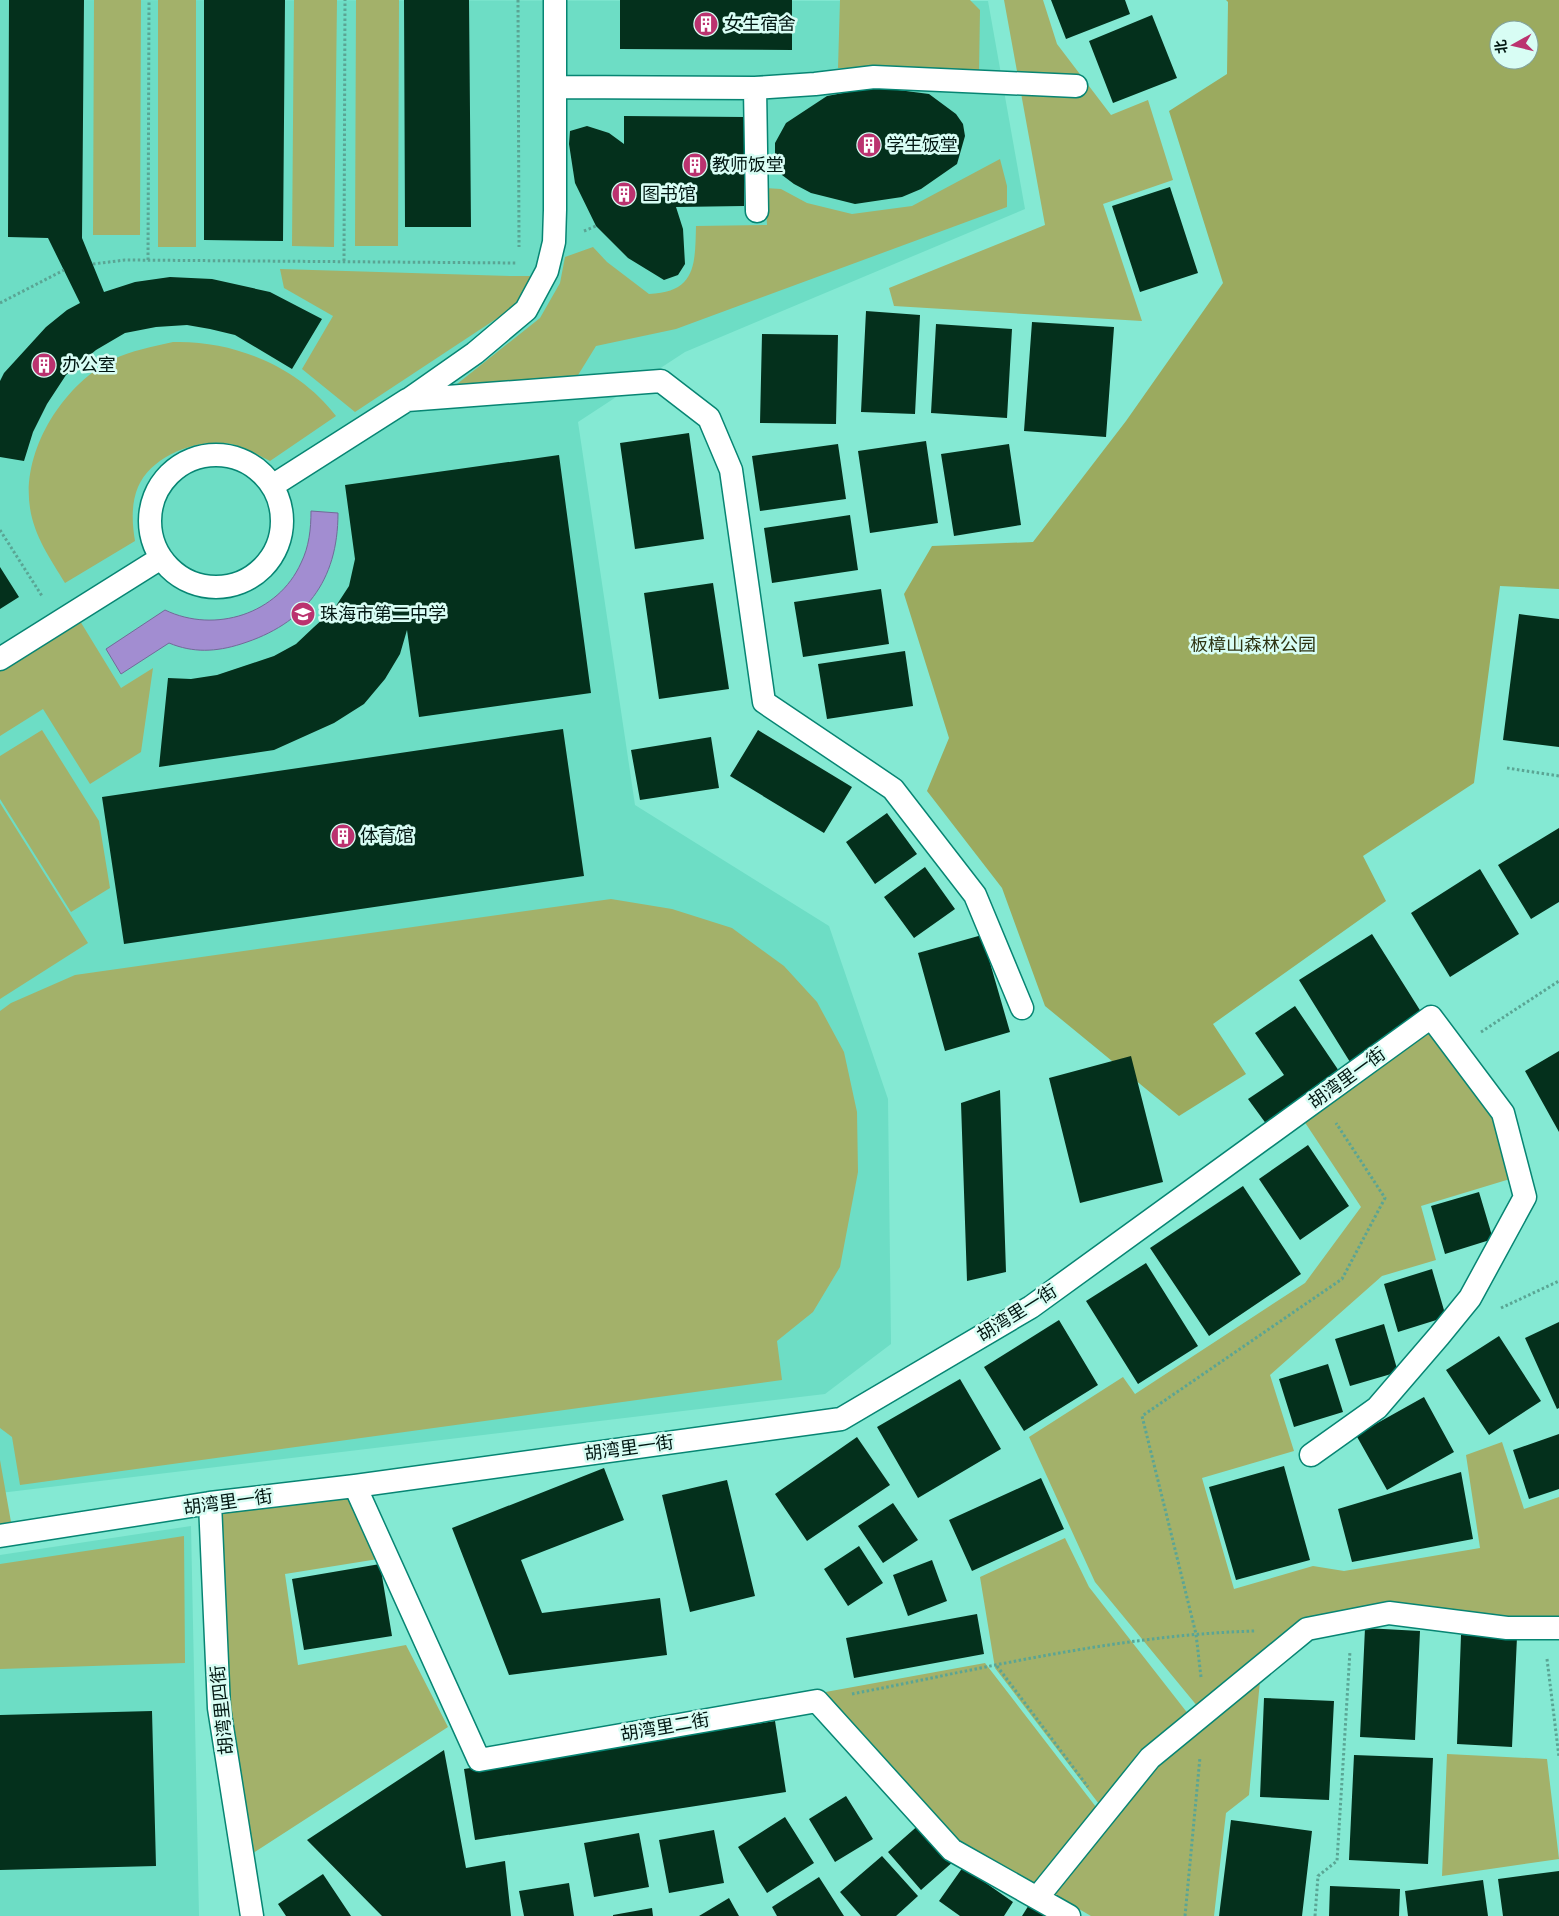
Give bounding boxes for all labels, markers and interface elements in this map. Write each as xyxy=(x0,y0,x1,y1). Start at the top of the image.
building icon: 女生宿舍 xyxy=(693,11,719,37)
place label: 女生宿舍 xyxy=(724,14,796,34)
north arrow xyxy=(1489,20,1539,70)
text: 北 xyxy=(1493,39,1510,55)
building icon: 学生饭堂 xyxy=(856,132,882,158)
place label: 学生饭堂 xyxy=(886,135,958,155)
building icon: 教师饭堂 xyxy=(682,152,708,178)
place label: 教师饭堂 xyxy=(712,155,784,175)
building icon: 图书馆 xyxy=(611,181,637,207)
place label: 图书馆 xyxy=(642,184,696,204)
building icon: 办公室 xyxy=(31,352,57,378)
place label: 办公室 xyxy=(62,355,116,375)
school or university icon: 珠海市第二中学 xyxy=(290,601,316,627)
place label: 珠海市第二中学 xyxy=(320,604,446,624)
park label: 板樟山森林公园 xyxy=(1190,635,1316,655)
building icon: 体育馆 xyxy=(330,823,356,849)
place label: 体育馆 xyxy=(360,826,414,846)
street label: 胡湾里一街 xyxy=(1305,1043,1389,1113)
street label: 胡湾里一街 xyxy=(974,1281,1060,1345)
street label: 胡湾里一街 xyxy=(583,1432,675,1464)
street label: 胡湾里一街 xyxy=(182,1486,274,1518)
street label: 胡湾里四街 xyxy=(207,1664,237,1756)
street label: 胡湾里二街 xyxy=(619,1709,711,1745)

